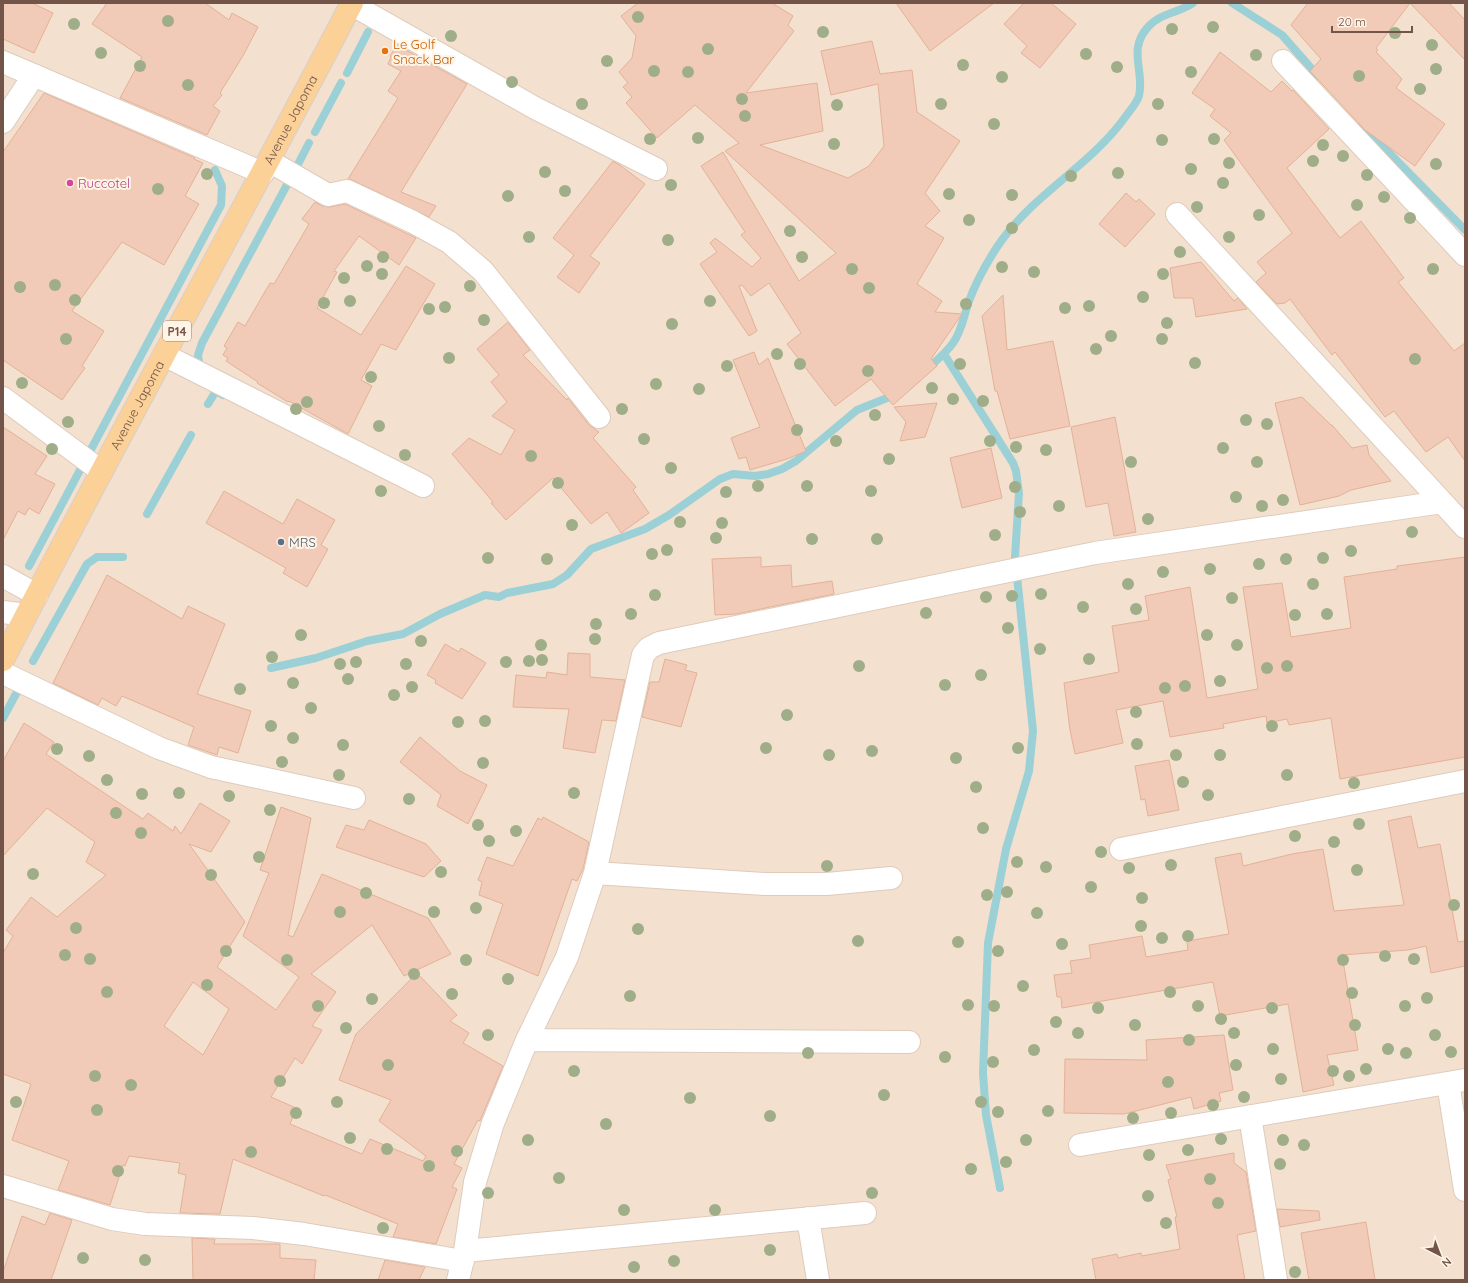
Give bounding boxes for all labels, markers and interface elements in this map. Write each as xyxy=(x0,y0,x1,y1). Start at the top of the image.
scale bar xyxy=(1332,8,1412,34)
text: 20 m xyxy=(1338,14,1366,29)
place label: Le Golf Snack Bar xyxy=(393,36,454,67)
marker: Le Golf Snack Bar xyxy=(380,46,390,56)
street label: Avenue Japoma xyxy=(260,72,321,167)
place label: Ruccotel xyxy=(78,175,130,191)
marker: Ruccotel xyxy=(65,178,75,188)
road number: P14 xyxy=(163,321,191,341)
street label: Avenue Japoma xyxy=(107,358,167,452)
place label: MRS xyxy=(289,534,316,550)
marker: MRS xyxy=(276,537,286,547)
north arrow xyxy=(1420,1235,1460,1275)
text: N xyxy=(1439,1255,1454,1270)

